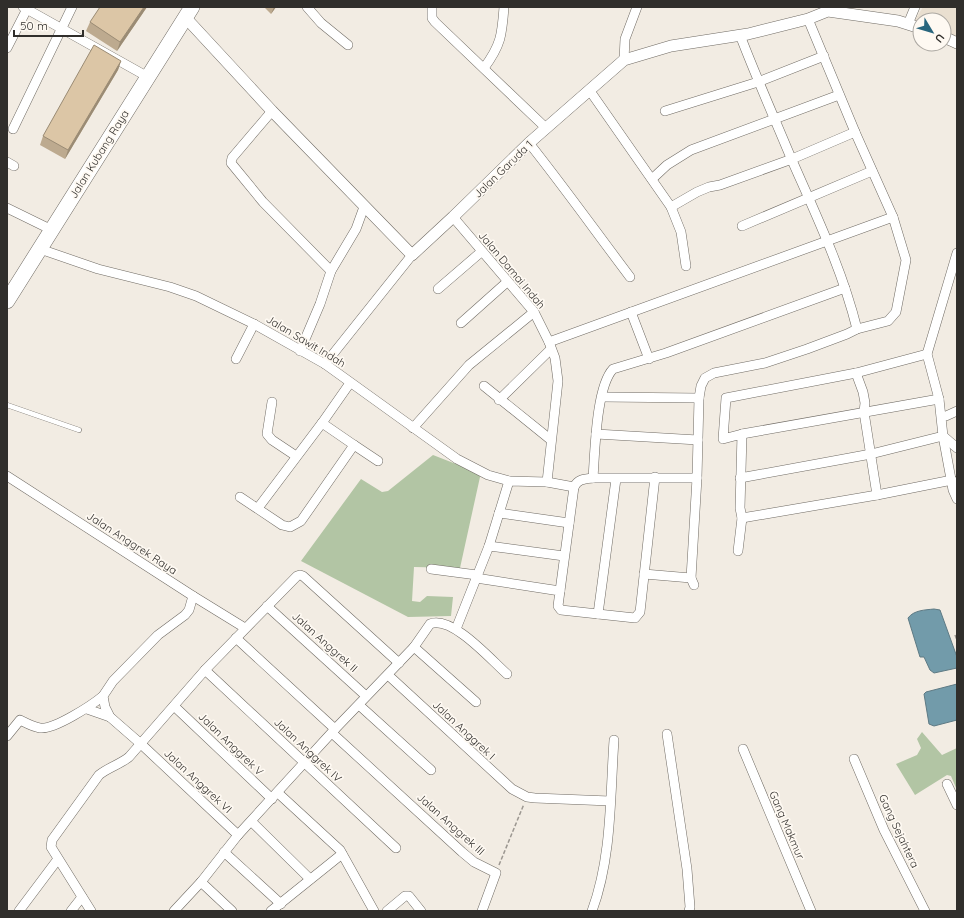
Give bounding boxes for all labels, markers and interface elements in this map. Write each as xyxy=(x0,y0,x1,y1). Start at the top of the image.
scale bar xyxy=(14,12,83,38)
north arrow xyxy=(912,12,952,52)
text: 50 m xyxy=(20,18,48,33)
text: U xyxy=(932,31,948,46)
street label: Jalan Kubang Raya xyxy=(66,107,132,201)
street label: Jalan Garuda 1 xyxy=(470,137,536,201)
street label: Jalan Damai Indah xyxy=(476,228,548,312)
street label: Jalan Sawit Indah xyxy=(264,312,348,370)
street label: Jalan Anggrek Raya xyxy=(84,509,180,577)
street label: Jalan Anggrek II xyxy=(289,609,361,675)
street label: Jalan Anggrek I xyxy=(430,697,498,763)
street label: Jalan Anggrek V xyxy=(196,709,266,779)
street label: Jalan Anggrek IV xyxy=(271,715,345,785)
street label: Jalan Anggrek VI xyxy=(161,746,235,816)
street label: Gang Makmur xyxy=(766,789,808,862)
street label: Jalan Anggrek III xyxy=(414,790,488,858)
street label: Gang Sejahtera xyxy=(876,792,922,870)

